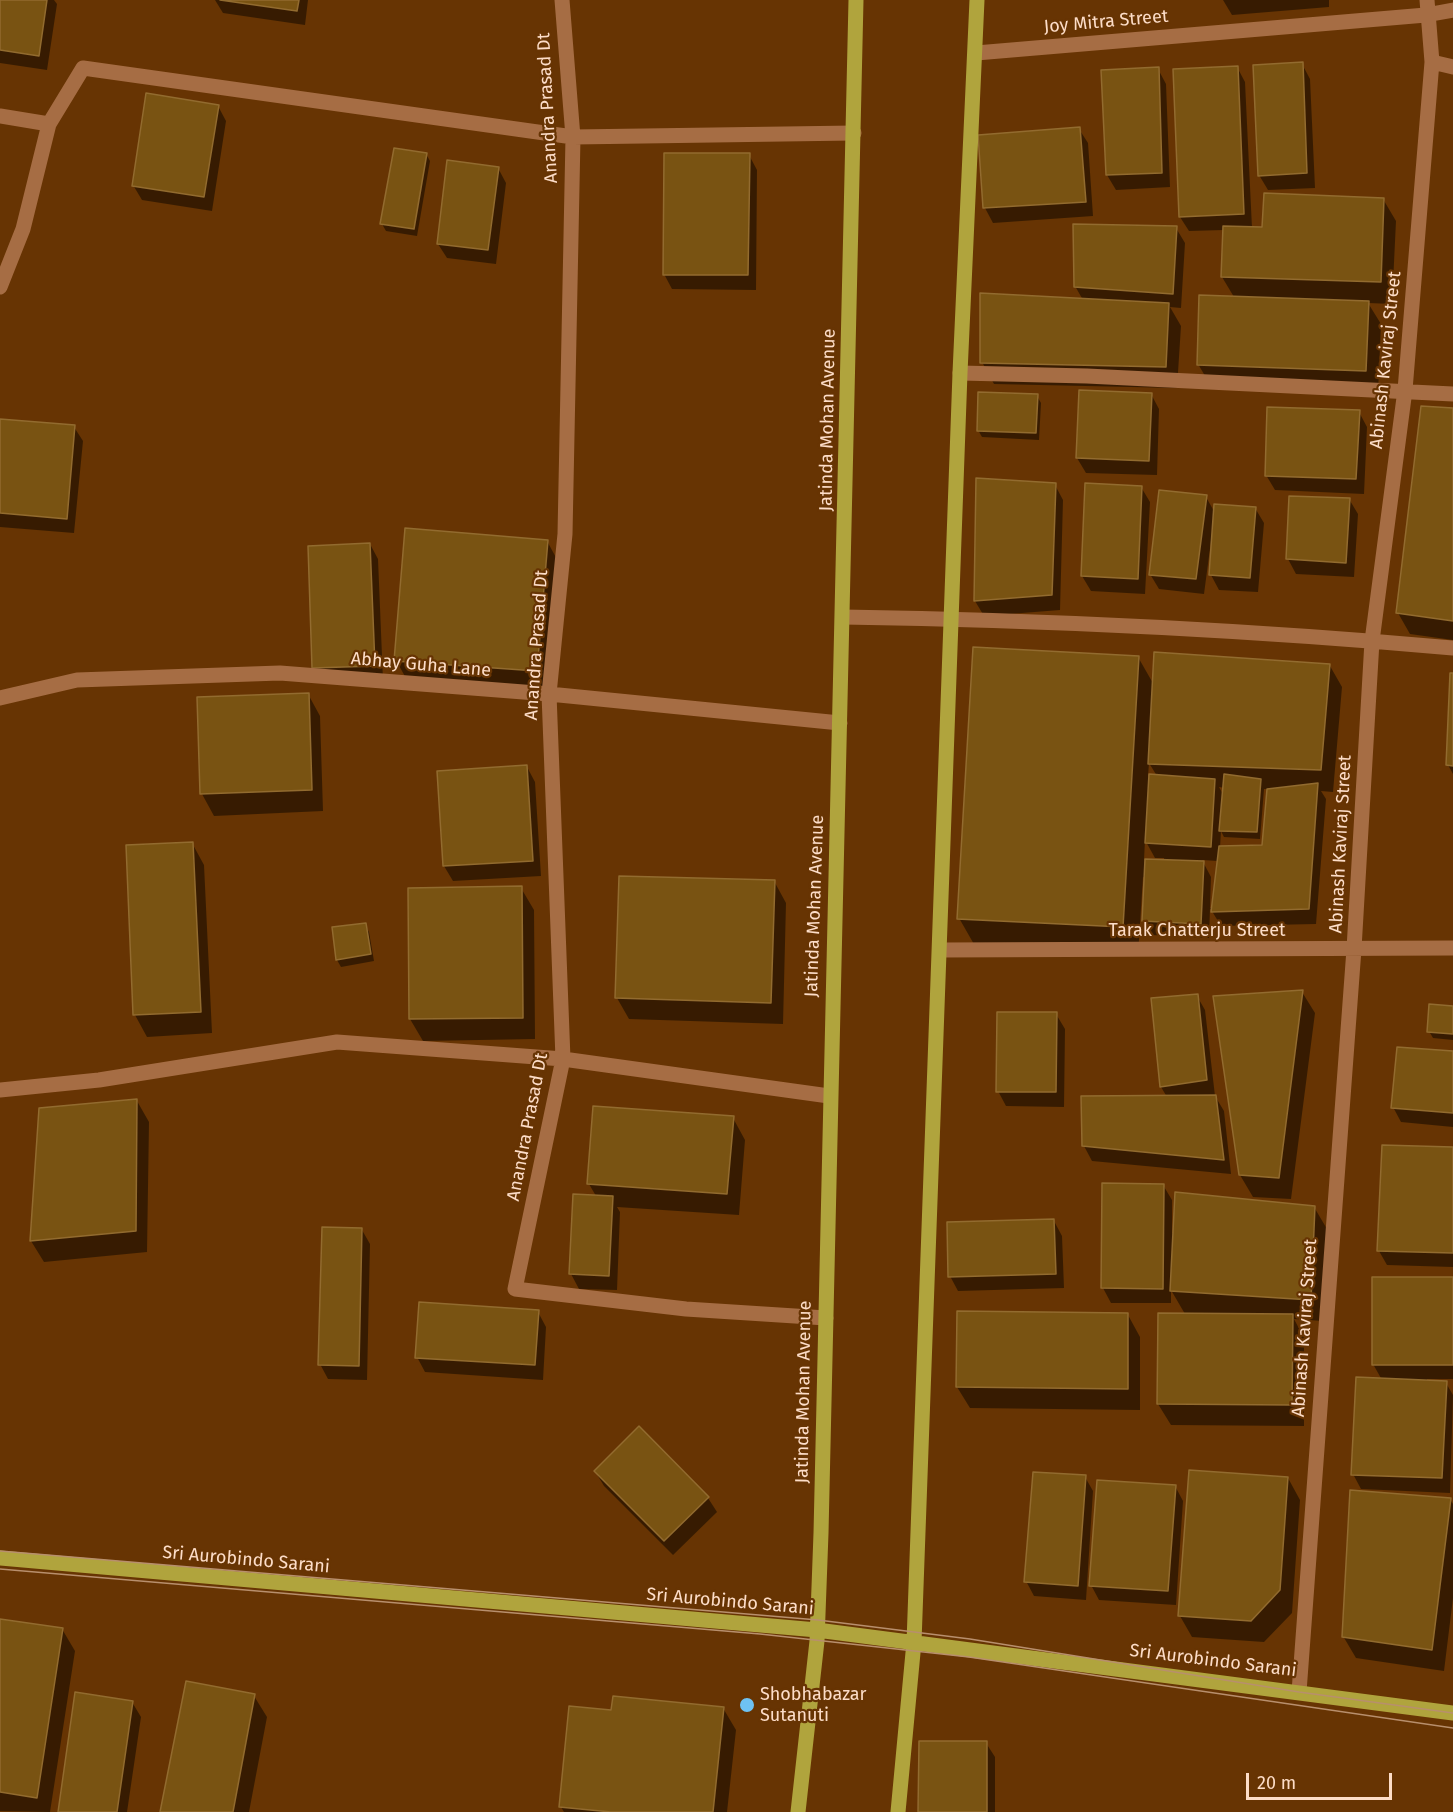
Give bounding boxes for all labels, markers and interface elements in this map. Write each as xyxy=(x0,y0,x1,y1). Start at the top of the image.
street label: Joy Mitra Street xyxy=(1043,6,1169,38)
street label: Anandra Prasad Dt xyxy=(533,32,563,184)
street label: Abinash Kaviraj Street xyxy=(1366,270,1406,450)
street label: Jatinda Mohan Avenue xyxy=(816,329,840,511)
street label: Anandra Prasad Dt xyxy=(521,569,553,721)
street label: Abhay Guha Lane xyxy=(350,648,492,682)
street label: Abinash Kaviraj Street xyxy=(1326,754,1356,934)
street label: Jatinda Mohan Avenue xyxy=(801,814,829,998)
street label: Tarak Chatterju Street xyxy=(1109,920,1285,942)
street label: Anandra Prasad Dt xyxy=(503,1051,553,1203)
street label: Abinash Kaviraj Street xyxy=(1288,1238,1322,1418)
street label: Jatinda Mohan Avenue xyxy=(792,1301,816,1483)
street label: Sri Aurobindo Sarani xyxy=(161,1542,331,1578)
street label: Sri Aurobindo Sarani xyxy=(645,1584,815,1620)
street label: Sri Aurobindo Sarani xyxy=(1128,1640,1298,1682)
place label: Shobhabazar Sutanuti xyxy=(760,1684,867,1726)
marker: Shobhabazar Sutanuti xyxy=(738,1696,756,1714)
scale bar xyxy=(1249,1761,1394,1799)
text: 20 m xyxy=(1257,1772,1296,1794)

